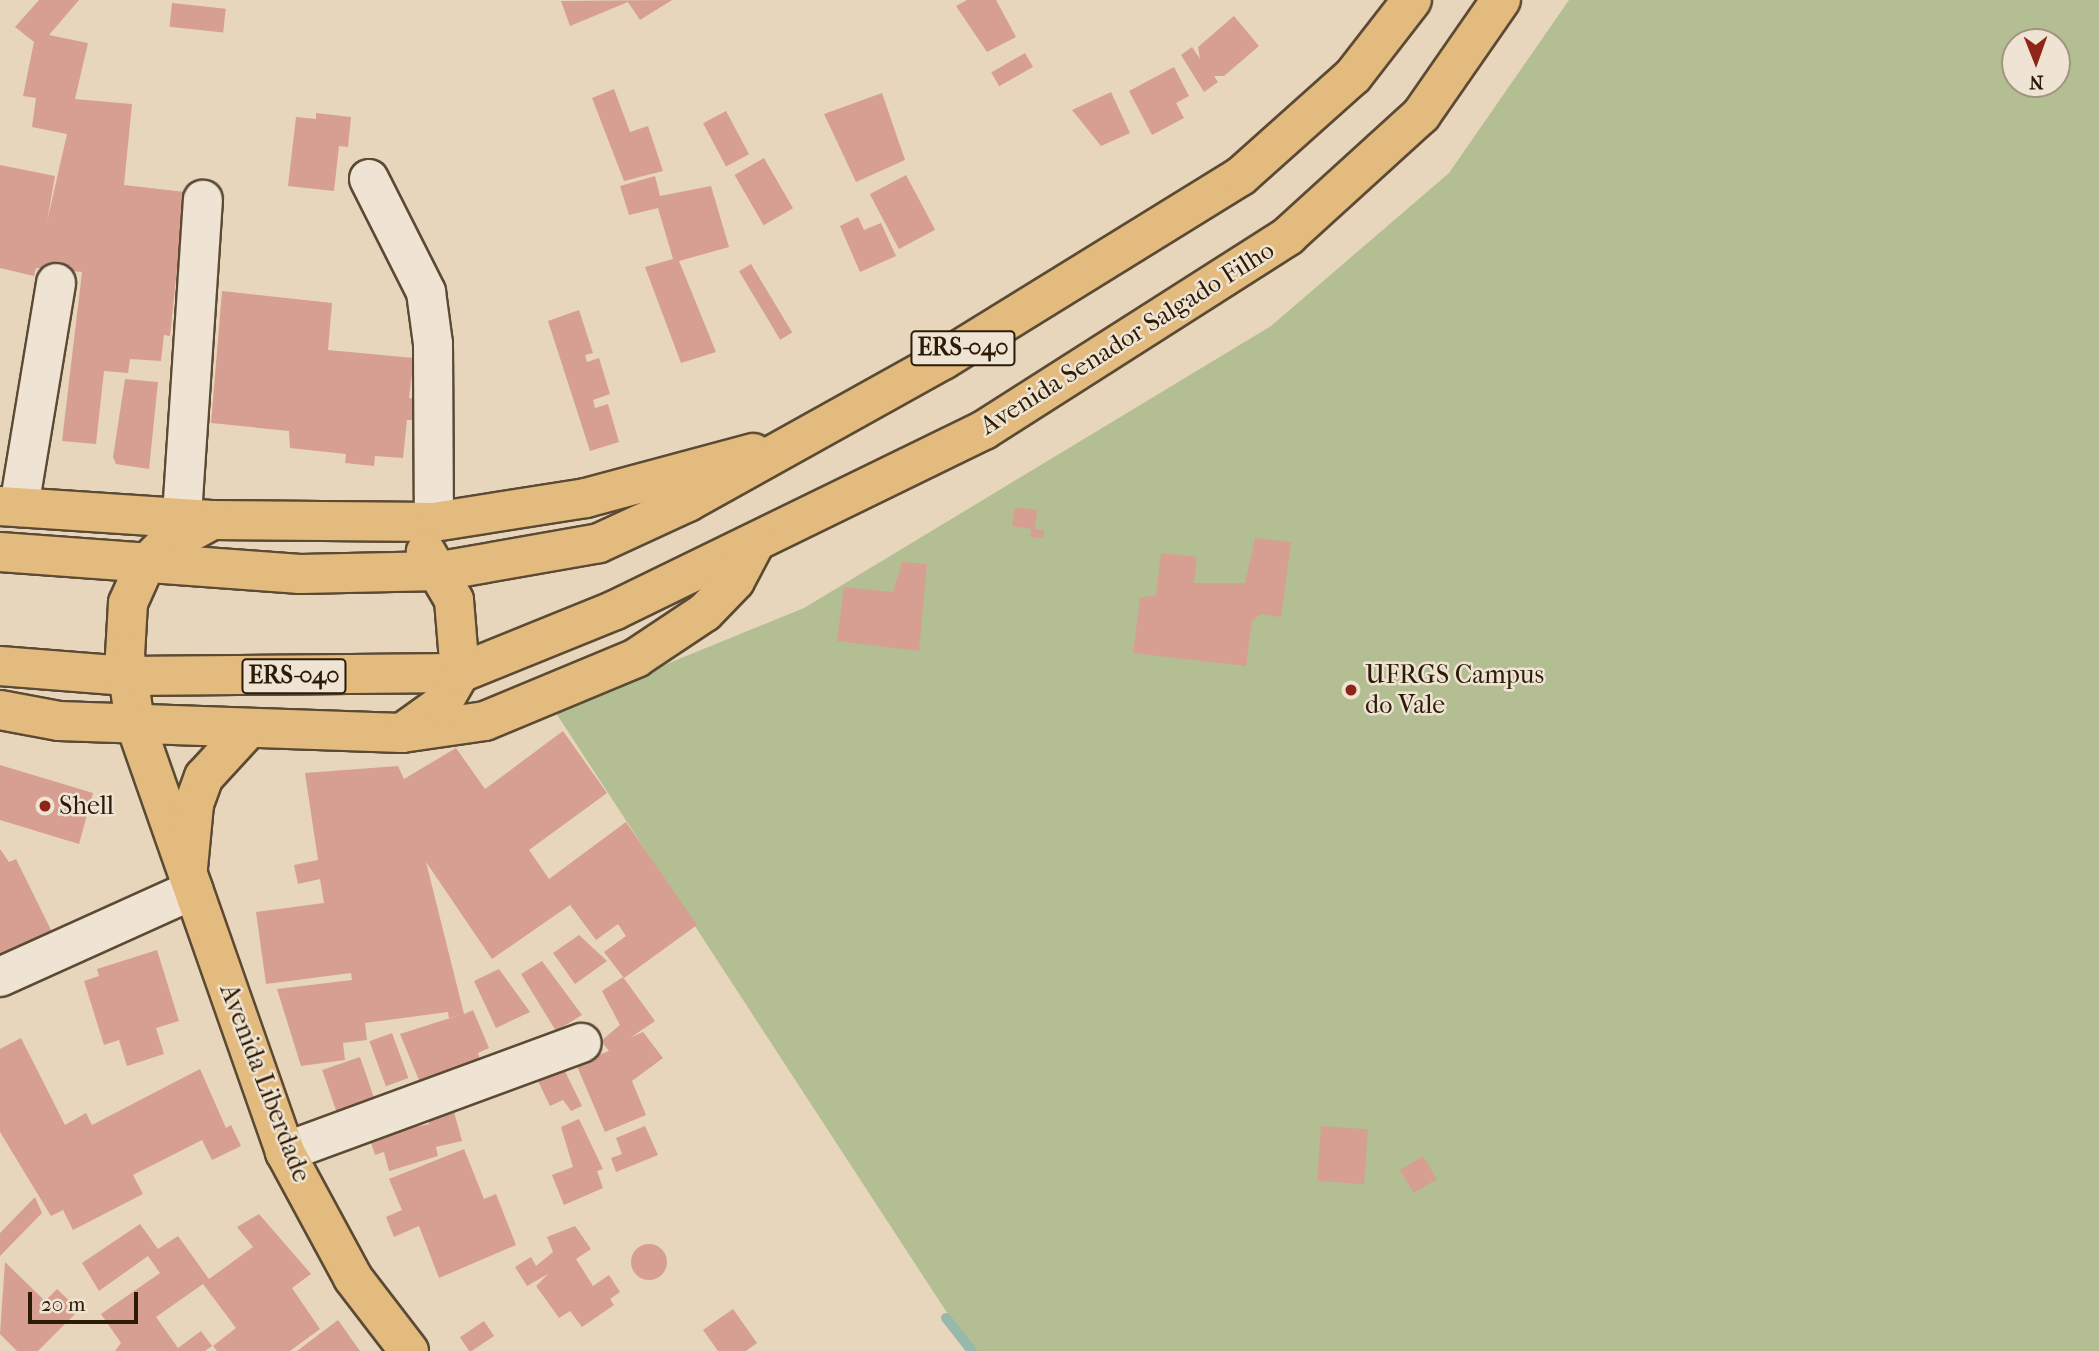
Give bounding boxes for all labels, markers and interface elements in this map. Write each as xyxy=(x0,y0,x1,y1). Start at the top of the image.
north arrow xyxy=(2001,28,2071,98)
text: N xyxy=(2029,71,2044,93)
street label: Avenida Senador Salgado Filho xyxy=(974,234,1280,442)
road number: ERS-040 xyxy=(909,328,1017,368)
road number: ERS-040 xyxy=(240,656,348,696)
place label: UFRGS Campus do Vale xyxy=(1365,659,1544,720)
marker: UFRGS Campus do Vale xyxy=(1343,682,1359,698)
place label: Shell xyxy=(59,790,114,822)
marker: Shell xyxy=(37,798,53,814)
street label: Avenida Liberdade xyxy=(213,980,317,1186)
scale bar xyxy=(32,1278,142,1322)
text: 20 m xyxy=(41,1292,85,1316)

